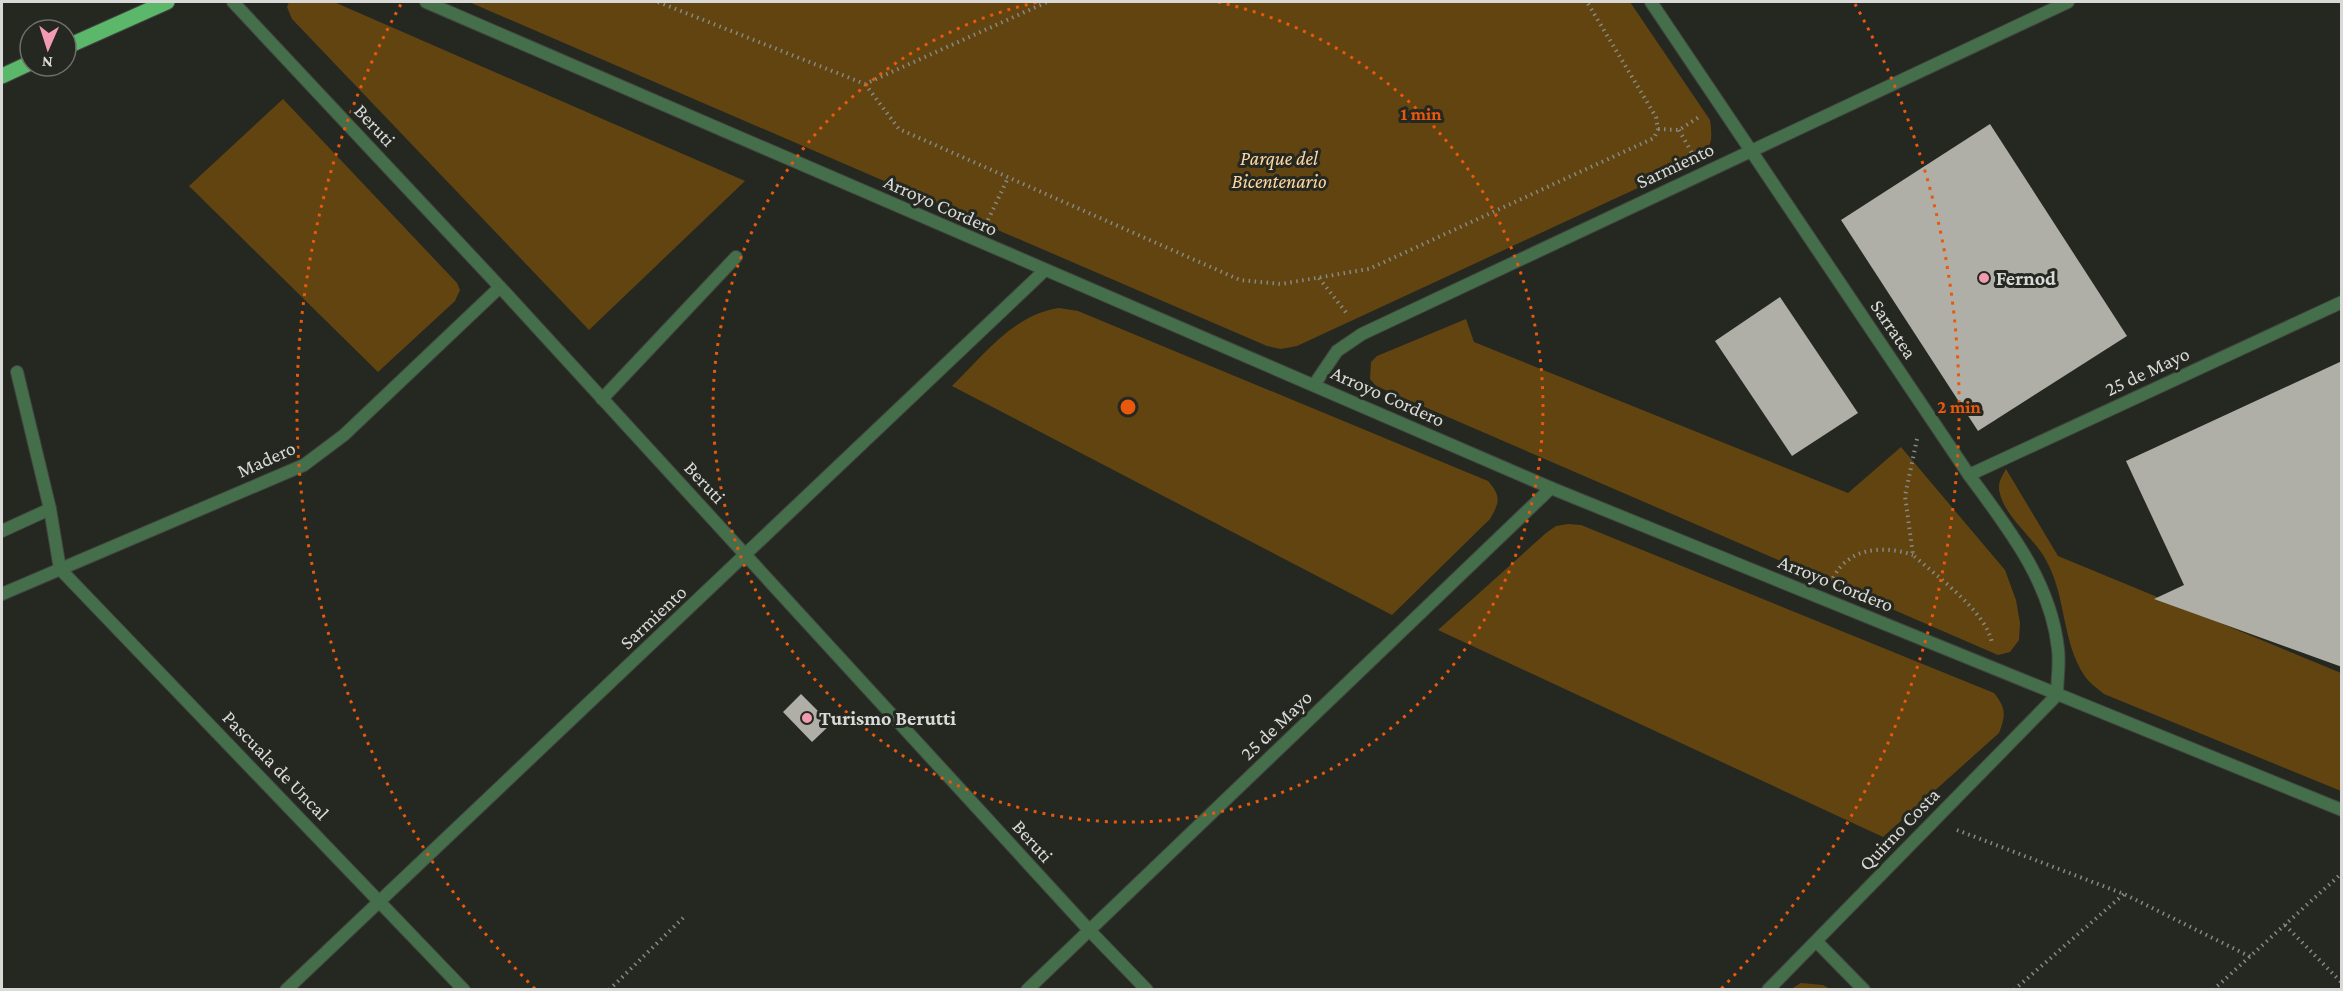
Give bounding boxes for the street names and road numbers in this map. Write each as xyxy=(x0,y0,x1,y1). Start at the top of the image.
street label: Beruti xyxy=(350,99,400,151)
street label: Sarmiento xyxy=(1633,137,1717,193)
street label: Arroyo Cordero xyxy=(880,170,1001,241)
street label: Sarratea xyxy=(1866,295,1922,363)
street label: 25 de Mayo xyxy=(2101,342,2193,401)
street label: Arroyo Cordero xyxy=(1327,361,1448,432)
street label: Madero xyxy=(233,436,299,482)
street label: Beruti xyxy=(680,456,730,508)
street label: Arroyo Cordero xyxy=(1775,550,1897,617)
street label: Sarmiento xyxy=(615,581,691,653)
street label: 25 de Mayo xyxy=(1236,686,1317,765)
street label: Pascuala de Uncal xyxy=(218,706,334,824)
street label: Quirno Costa xyxy=(1854,783,1944,875)
street label: Beruti xyxy=(1008,815,1058,867)

